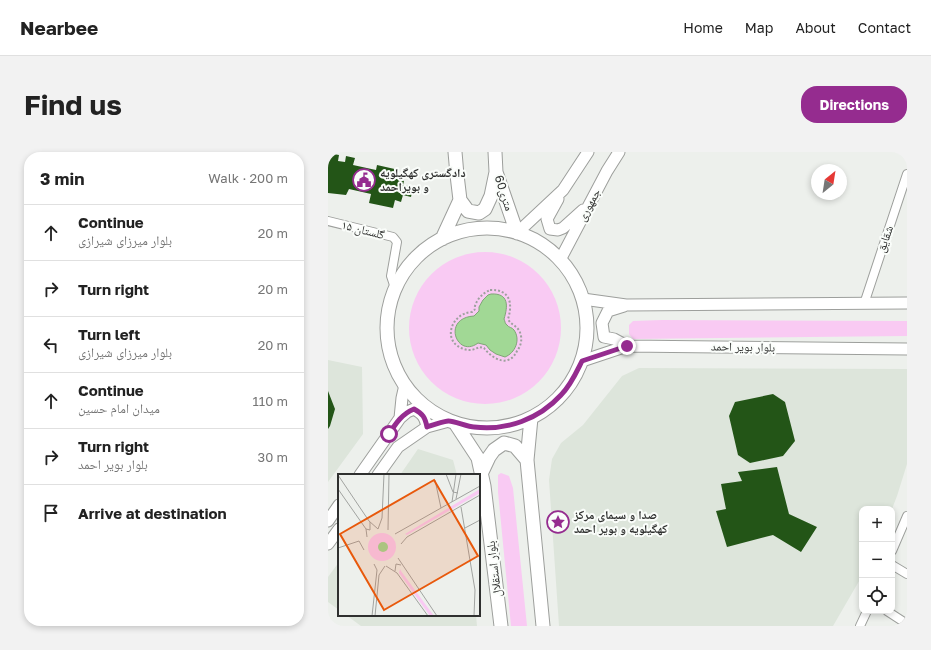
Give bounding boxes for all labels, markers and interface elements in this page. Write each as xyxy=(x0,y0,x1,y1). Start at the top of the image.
text: Nearbee xyxy=(20,16,98,39)
text: Home xyxy=(683,19,723,36)
text: Map xyxy=(745,19,773,36)
text: About xyxy=(795,19,836,36)
text: Contact xyxy=(858,19,911,36)
button: Directions xyxy=(801,86,907,123)
text: Find us xyxy=(24,88,122,121)
north arrow xyxy=(811,164,847,200)
place label: دادگستری کهگیلویه و بویراحمد xyxy=(380,165,466,194)
public building icon: دادگستری کهگیلویه و بویراحمد xyxy=(351,167,377,193)
text: 3 min xyxy=(40,168,84,189)
text: Walk · 200 m xyxy=(208,170,288,186)
street label: 60متری xyxy=(492,173,517,213)
street label: جمهوری xyxy=(574,186,604,224)
text: Continue xyxy=(78,213,144,231)
street label: گلستان ۱۵ xyxy=(340,217,386,242)
icon: ahead xyxy=(40,222,62,244)
street label: شقایق xyxy=(873,223,896,254)
text: 20 m xyxy=(258,225,288,241)
text: بلوار میرزای شیرازی xyxy=(78,232,172,248)
icon: right xyxy=(40,278,62,300)
text: Turn right xyxy=(78,280,149,298)
text: 20 m xyxy=(258,281,288,297)
text: Turn left xyxy=(78,325,140,343)
icon: left xyxy=(40,334,62,356)
text: 20 m xyxy=(258,337,288,353)
route end xyxy=(618,337,636,355)
street label: بلوار بویر احمد xyxy=(711,338,775,355)
text: بلوار میرزای شیرازی xyxy=(78,344,172,360)
text: Continue xyxy=(78,381,144,399)
icon: ahead xyxy=(40,390,62,412)
text: 110 m xyxy=(253,393,288,409)
text: میدان امام حسین xyxy=(78,400,160,416)
route start xyxy=(380,425,398,443)
text: Turn right xyxy=(78,437,149,455)
icon: right xyxy=(40,446,62,468)
text: 30 m xyxy=(258,449,288,465)
text: بلوار بویر احمد xyxy=(78,456,148,472)
inset map xyxy=(338,474,480,616)
icon: arrive xyxy=(40,502,62,524)
text: Arrive at destination xyxy=(78,504,227,522)
map controls xyxy=(859,506,895,614)
button: + xyxy=(859,506,895,542)
place label: صدا و سیمای مرکز کهگیلویه و بویر احمد xyxy=(573,507,668,536)
place icon: صدا و سیمای مرکز کهگیلویه و بویر احمد xyxy=(545,509,571,535)
street label: بلوار استقلال xyxy=(483,540,505,598)
button: − xyxy=(859,542,895,578)
button: locate xyxy=(859,578,895,614)

